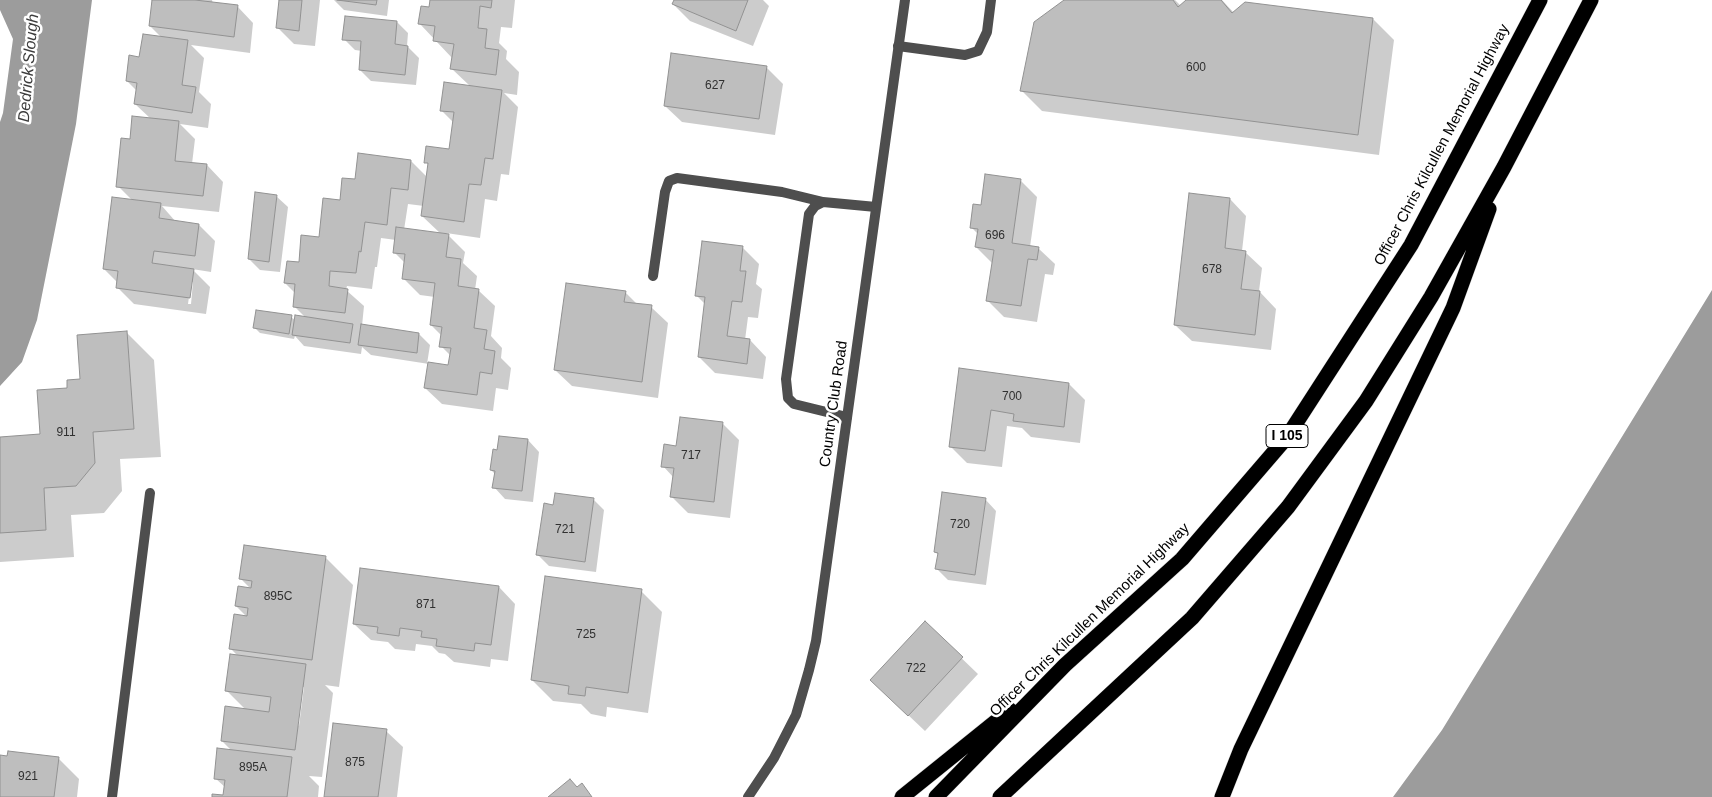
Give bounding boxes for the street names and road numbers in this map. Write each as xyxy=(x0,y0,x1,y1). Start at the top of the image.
street label: Officer Chris Kilcullen Memorial Highway xyxy=(1371,21,1513,269)
street label: Country Club Road xyxy=(816,340,852,468)
road number: I 105 xyxy=(1266,424,1308,448)
street label: Officer Chris Kilcullen Memorial Highway xyxy=(986,520,1194,720)

